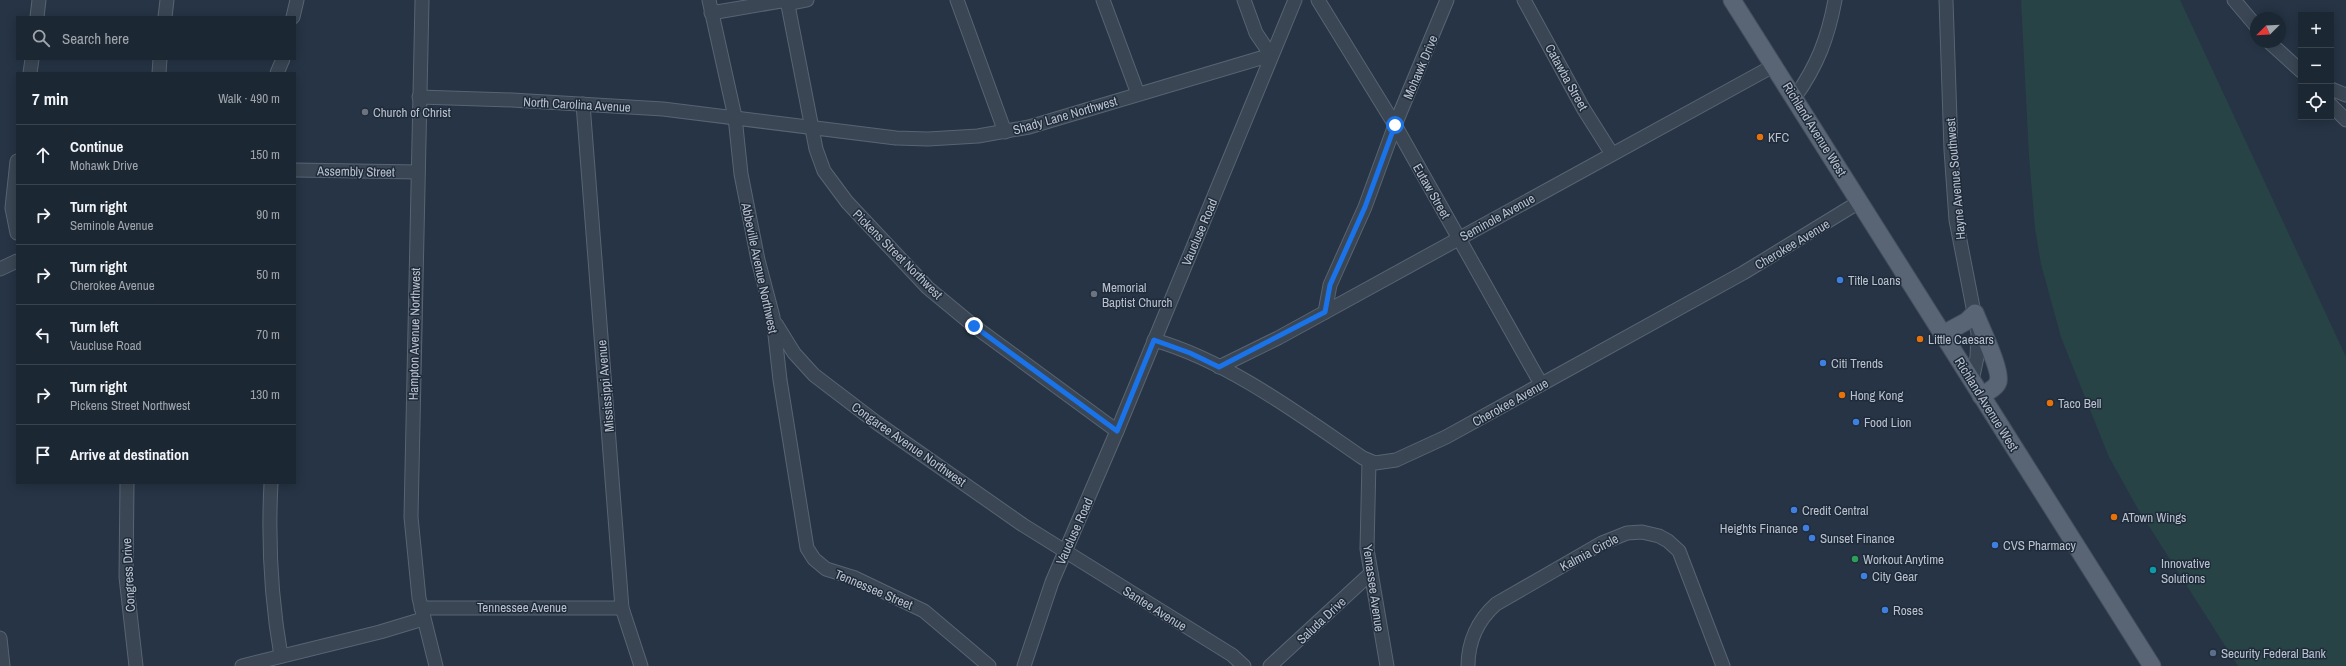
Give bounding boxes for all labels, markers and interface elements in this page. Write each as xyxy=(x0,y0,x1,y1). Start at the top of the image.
north arrow xyxy=(2250,12,2286,48)
map controls xyxy=(2298,12,2334,120)
button: + xyxy=(2298,12,2334,48)
search box xyxy=(16,16,296,60)
icon: search xyxy=(30,27,52,49)
text: Search here xyxy=(62,28,129,49)
street label: Mohawk Drive xyxy=(1399,32,1442,102)
street label: Catawba Street xyxy=(1541,41,1592,114)
button: − xyxy=(2298,48,2334,84)
street label: Richland Avenue West xyxy=(1779,79,1850,179)
button: locate xyxy=(2298,84,2334,120)
text: 7 min xyxy=(32,87,68,110)
text: Walk · 490 m xyxy=(218,90,280,107)
street label: Shady Lane Northwest xyxy=(1011,92,1119,139)
street label: North Carolina Avenue xyxy=(523,93,631,116)
place label: Church of Christ xyxy=(373,104,451,121)
marker: Church of Christ xyxy=(360,107,370,117)
route start xyxy=(1386,116,1404,134)
street label: Hayne Avenue Southwest xyxy=(1942,117,1969,240)
place label: KFC xyxy=(1768,129,1790,146)
marker: KFC xyxy=(1755,132,1765,142)
text: Continue xyxy=(70,136,123,157)
icon: ahead xyxy=(32,144,54,166)
text: 150 m xyxy=(250,146,280,163)
text: Mohawk Drive xyxy=(70,157,138,174)
street label: Eutaw Street xyxy=(1409,161,1454,222)
street label: Assembly Street xyxy=(316,162,395,181)
street label: Seminole Avenue xyxy=(1457,190,1538,245)
text: Turn right xyxy=(70,196,127,217)
street label: Vaucluse Road xyxy=(1178,196,1221,268)
street label: Abbeville Avenue Northwest xyxy=(737,200,782,335)
icon: right xyxy=(32,204,54,226)
text: 90 m xyxy=(256,206,280,223)
street label: Pickens Street Northwest xyxy=(849,206,946,303)
street label: Cherokee Avenue xyxy=(1752,215,1833,273)
text: Seminole Avenue xyxy=(70,217,153,234)
text: Turn right xyxy=(70,256,127,277)
icon: right xyxy=(32,264,54,286)
text: 50 m xyxy=(256,266,280,283)
street label: Hampton Avenue Northwest xyxy=(405,268,424,400)
place label: Title Loans xyxy=(1848,272,1901,289)
marker: Title Loans xyxy=(1835,275,1845,285)
text: Cherokee Avenue xyxy=(70,277,155,294)
place label: Memorial Baptist Church xyxy=(1102,279,1173,311)
marker: Memorial Baptist Church xyxy=(1089,289,1099,299)
text: Turn left xyxy=(70,316,118,337)
route end xyxy=(965,317,983,335)
icon: left xyxy=(32,324,54,346)
text: 70 m xyxy=(256,326,280,343)
place label: Little Caesars xyxy=(1928,331,1994,348)
marker: Little Caesars xyxy=(1915,334,1925,344)
text: Vaucluse Road xyxy=(70,337,142,354)
street label: Mississippi Avenue xyxy=(593,339,618,433)
street label: Richland Avenue West xyxy=(1951,354,2022,454)
place label: Citi Trends xyxy=(1831,355,1883,372)
marker: Citi Trends xyxy=(1818,358,1828,368)
street label: Cherokee Avenue xyxy=(1469,374,1551,430)
text: Turn right xyxy=(70,376,127,397)
icon: right xyxy=(32,384,54,406)
text: 130 m xyxy=(250,386,280,403)
place label: Hong Kong xyxy=(1850,387,1903,404)
marker: Hong Kong xyxy=(1837,390,1847,400)
place label: Taco Bell xyxy=(2058,395,2101,412)
text: Pickens Street Northwest xyxy=(70,397,190,414)
street label: Congaree Avenue Northwest xyxy=(848,398,969,490)
marker: Taco Bell xyxy=(2045,398,2055,408)
place label: Food Lion xyxy=(1864,414,1912,431)
marker: Food Lion xyxy=(1851,417,1861,427)
icon: arrive xyxy=(32,444,54,466)
text: Arrive at destination xyxy=(70,444,189,465)
street label: Vaucluse Road xyxy=(1052,495,1097,567)
place label: Credit Central xyxy=(1802,502,1868,519)
marker: Credit Central xyxy=(1789,505,1799,515)
place label: ATown Wings xyxy=(2121,509,2186,526)
marker: ATown Wings xyxy=(2109,512,2119,522)
place label: Heights Finance xyxy=(1720,520,1798,537)
marker: Heights Finance xyxy=(1801,523,1811,533)
street label: Kalmia Circle xyxy=(1557,530,1622,575)
place label: Sunset Finance xyxy=(1820,530,1895,547)
marker: Sunset Finance xyxy=(1807,533,1817,543)
street label: Congress Drive xyxy=(118,537,139,612)
place label: CVS Pharmacy xyxy=(2003,537,2077,554)
marker: CVS Pharmacy xyxy=(1990,540,2000,550)
street label: Yemassee Avenue xyxy=(1359,543,1388,633)
place label: Workout Anytime xyxy=(1863,551,1944,568)
marker: Workout Anytime xyxy=(1850,554,1860,564)
place label: Innovative Solutions xyxy=(2161,555,2210,587)
street label: Tennessee Street xyxy=(832,565,915,614)
marker: Innovative Solutions xyxy=(2148,565,2158,575)
place label: City Gear xyxy=(1872,568,1918,585)
marker: City Gear xyxy=(1859,571,1869,581)
street label: Santee Avenue xyxy=(1120,582,1190,635)
street label: Saluda Drive xyxy=(1293,593,1350,648)
street label: Tennessee Avenue xyxy=(477,599,567,616)
place label: Roses xyxy=(1893,602,1923,619)
marker: Roses xyxy=(1880,605,1890,615)
place label: Security Federal Bank xyxy=(2221,645,2327,662)
marker: Security Federal Bank xyxy=(2208,648,2218,658)

